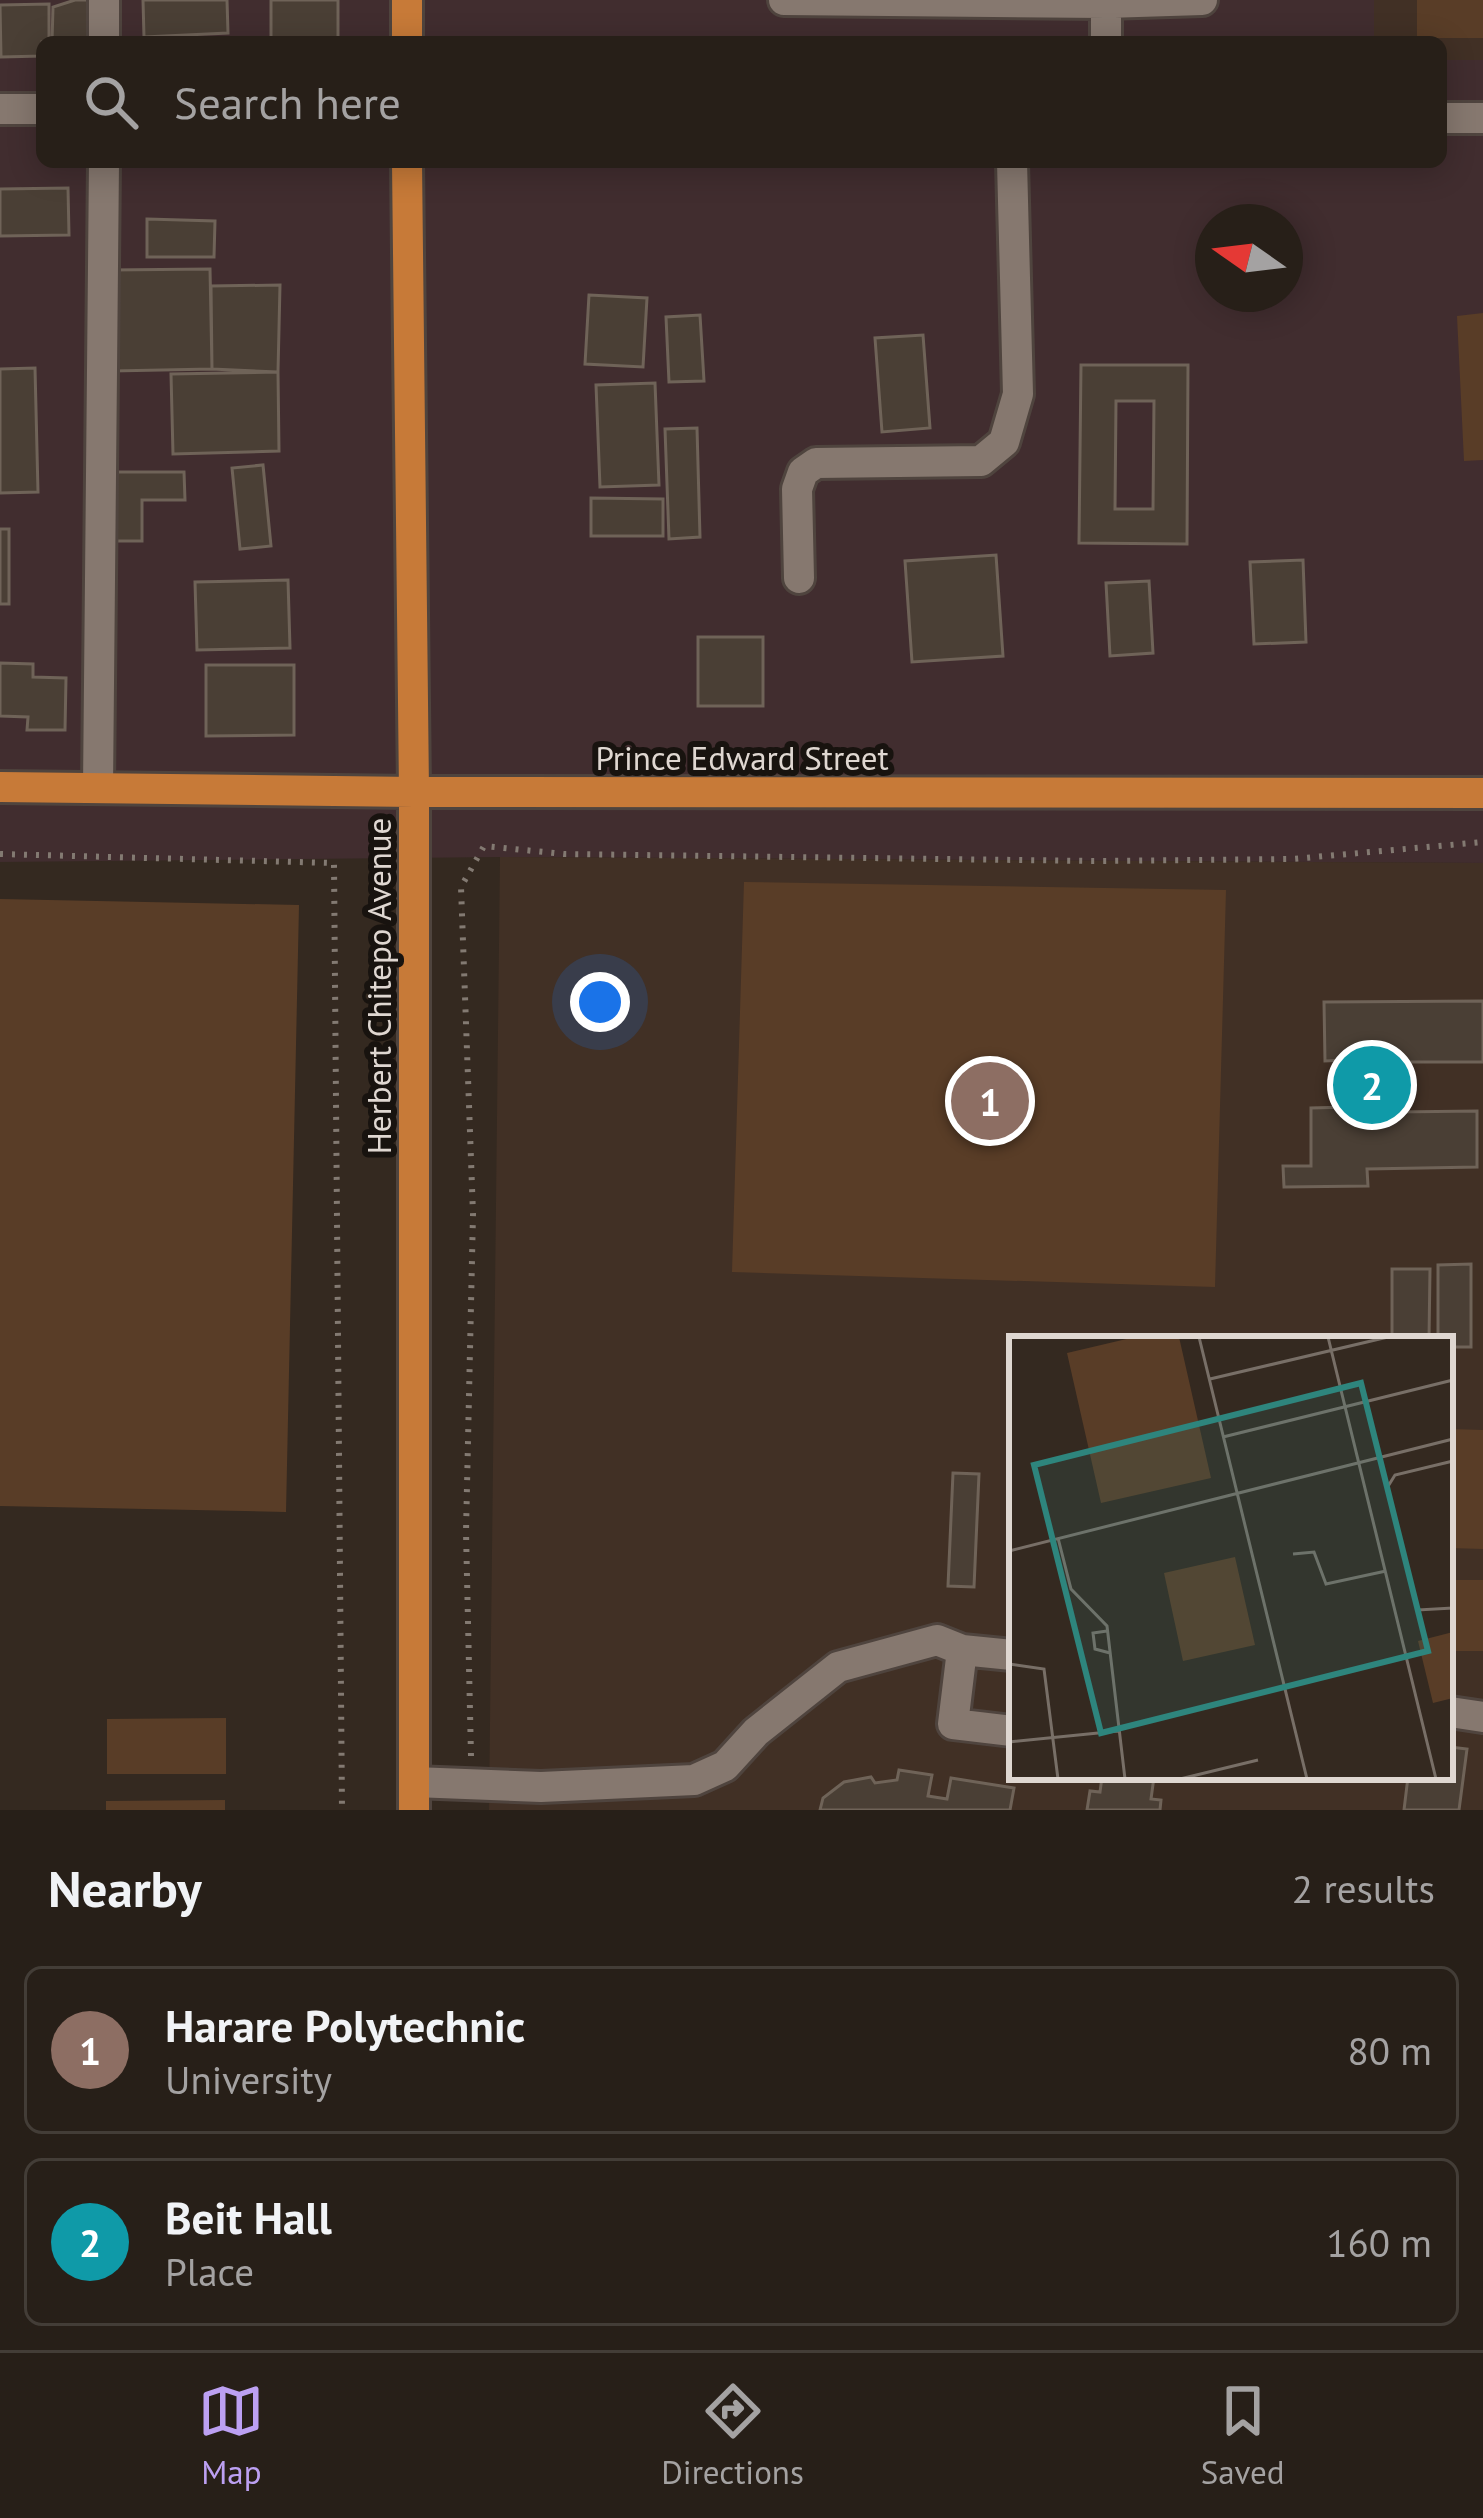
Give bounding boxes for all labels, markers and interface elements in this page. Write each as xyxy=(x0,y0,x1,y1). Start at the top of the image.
search box xyxy=(36,36,1447,168)
icon: search xyxy=(78,69,144,135)
text: Search here xyxy=(174,73,401,131)
north arrow xyxy=(1195,204,1303,312)
street label: Prince Edward Street xyxy=(595,736,889,779)
street label: Herbert Chitepo Avenue xyxy=(357,818,400,1154)
your location xyxy=(570,972,630,1032)
pin: 2 xyxy=(1333,1040,1411,1130)
pin: 1 xyxy=(951,1056,1029,1146)
inset map xyxy=(1009,1336,1453,1780)
text: Nearby xyxy=(48,1855,202,1921)
text: 2 results xyxy=(1292,1863,1435,1914)
text: Harare Polytechnic xyxy=(165,1996,525,2054)
text: 1 xyxy=(79,2025,101,2076)
text: 80 m xyxy=(1347,2025,1432,2076)
text: University xyxy=(165,2054,332,2105)
text: Beit Hall xyxy=(165,2188,332,2246)
text: 2 xyxy=(79,2217,101,2268)
text: 160 m xyxy=(1326,2217,1432,2268)
text: Place xyxy=(165,2246,254,2297)
tab: Map xyxy=(198,2378,264,2493)
tab: Directions xyxy=(661,2378,804,2493)
tab: Saved xyxy=(1201,2378,1285,2493)

